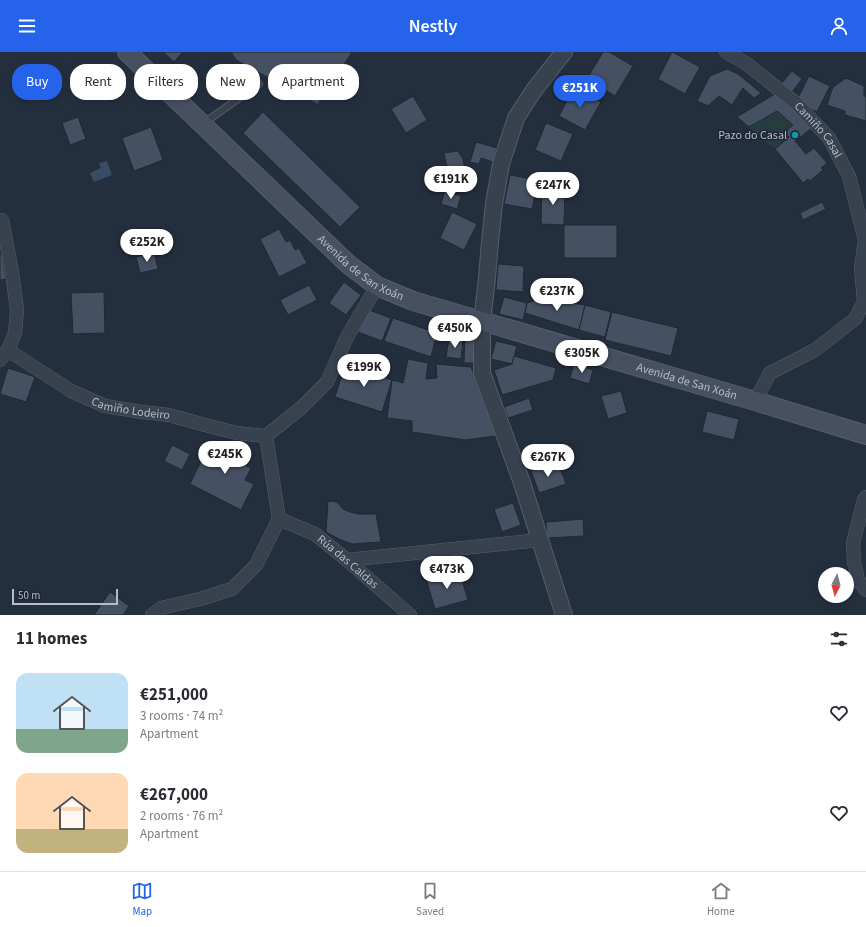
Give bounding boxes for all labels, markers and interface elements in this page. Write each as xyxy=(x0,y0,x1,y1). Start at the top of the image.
text: Nestly xyxy=(409,14,457,39)
icon: menu xyxy=(16,15,38,37)
icon: person xyxy=(828,15,850,37)
chip: Buy xyxy=(12,64,62,100)
chip: Rent xyxy=(70,64,126,100)
chip: Filters xyxy=(134,64,198,100)
chip: New xyxy=(206,64,260,100)
chip: Apartment xyxy=(268,64,359,100)
pin: €251K xyxy=(552,75,608,109)
text: €251K xyxy=(562,79,598,97)
street label: Camiño Casal xyxy=(790,98,846,161)
place label: Pazo do Casal xyxy=(718,127,787,144)
marker: Pazo do Casal xyxy=(790,130,800,140)
pin: €191K xyxy=(423,166,479,200)
text: €191K xyxy=(433,170,469,188)
pin: €247K xyxy=(525,172,581,206)
text: €247K xyxy=(535,176,571,194)
pin: €252K xyxy=(119,229,175,263)
street label: Avenida de San Xoán xyxy=(313,231,406,305)
text: €252K xyxy=(129,233,165,251)
pin: €237K xyxy=(529,278,585,312)
text: €237K xyxy=(539,282,575,300)
pin: €450K xyxy=(427,315,483,349)
text: €450K xyxy=(437,319,473,337)
pin: €305K xyxy=(554,340,610,374)
text: €305K xyxy=(564,344,600,362)
pin: €199K xyxy=(336,354,392,388)
text: €199K xyxy=(346,358,382,376)
street label: Avenida de San Xoán xyxy=(634,359,739,404)
street label: Camiño Lodeiro xyxy=(88,393,171,424)
pin: €245K xyxy=(197,441,253,475)
pin: €267K xyxy=(520,444,576,478)
text: €245K xyxy=(207,445,243,463)
text: €267K xyxy=(530,448,566,466)
street label: Rúa das Caldas xyxy=(313,531,382,593)
pin: €473K xyxy=(419,556,475,590)
text: €473K xyxy=(429,560,465,578)
north arrow xyxy=(818,567,854,603)
map controls xyxy=(818,567,854,603)
scale bar xyxy=(12,587,118,606)
text: 50 m xyxy=(18,588,40,603)
text: 11 homes xyxy=(16,627,87,651)
icon: filters xyxy=(828,628,850,650)
text: €251,000 xyxy=(140,683,208,707)
icon: home xyxy=(48,689,96,737)
icon: heart xyxy=(828,702,850,724)
text: 3 rooms · 74 m² xyxy=(140,707,223,725)
text: Apartment xyxy=(140,725,198,743)
text: €267,000 xyxy=(140,783,208,807)
icon: home xyxy=(48,789,96,837)
icon: heart xyxy=(828,802,850,824)
text: 2 rooms · 76 m² xyxy=(140,807,223,825)
text: Apartment xyxy=(140,825,198,843)
tab: Map xyxy=(131,880,153,919)
tab: Saved xyxy=(416,880,444,919)
tab: Home xyxy=(707,880,735,919)

